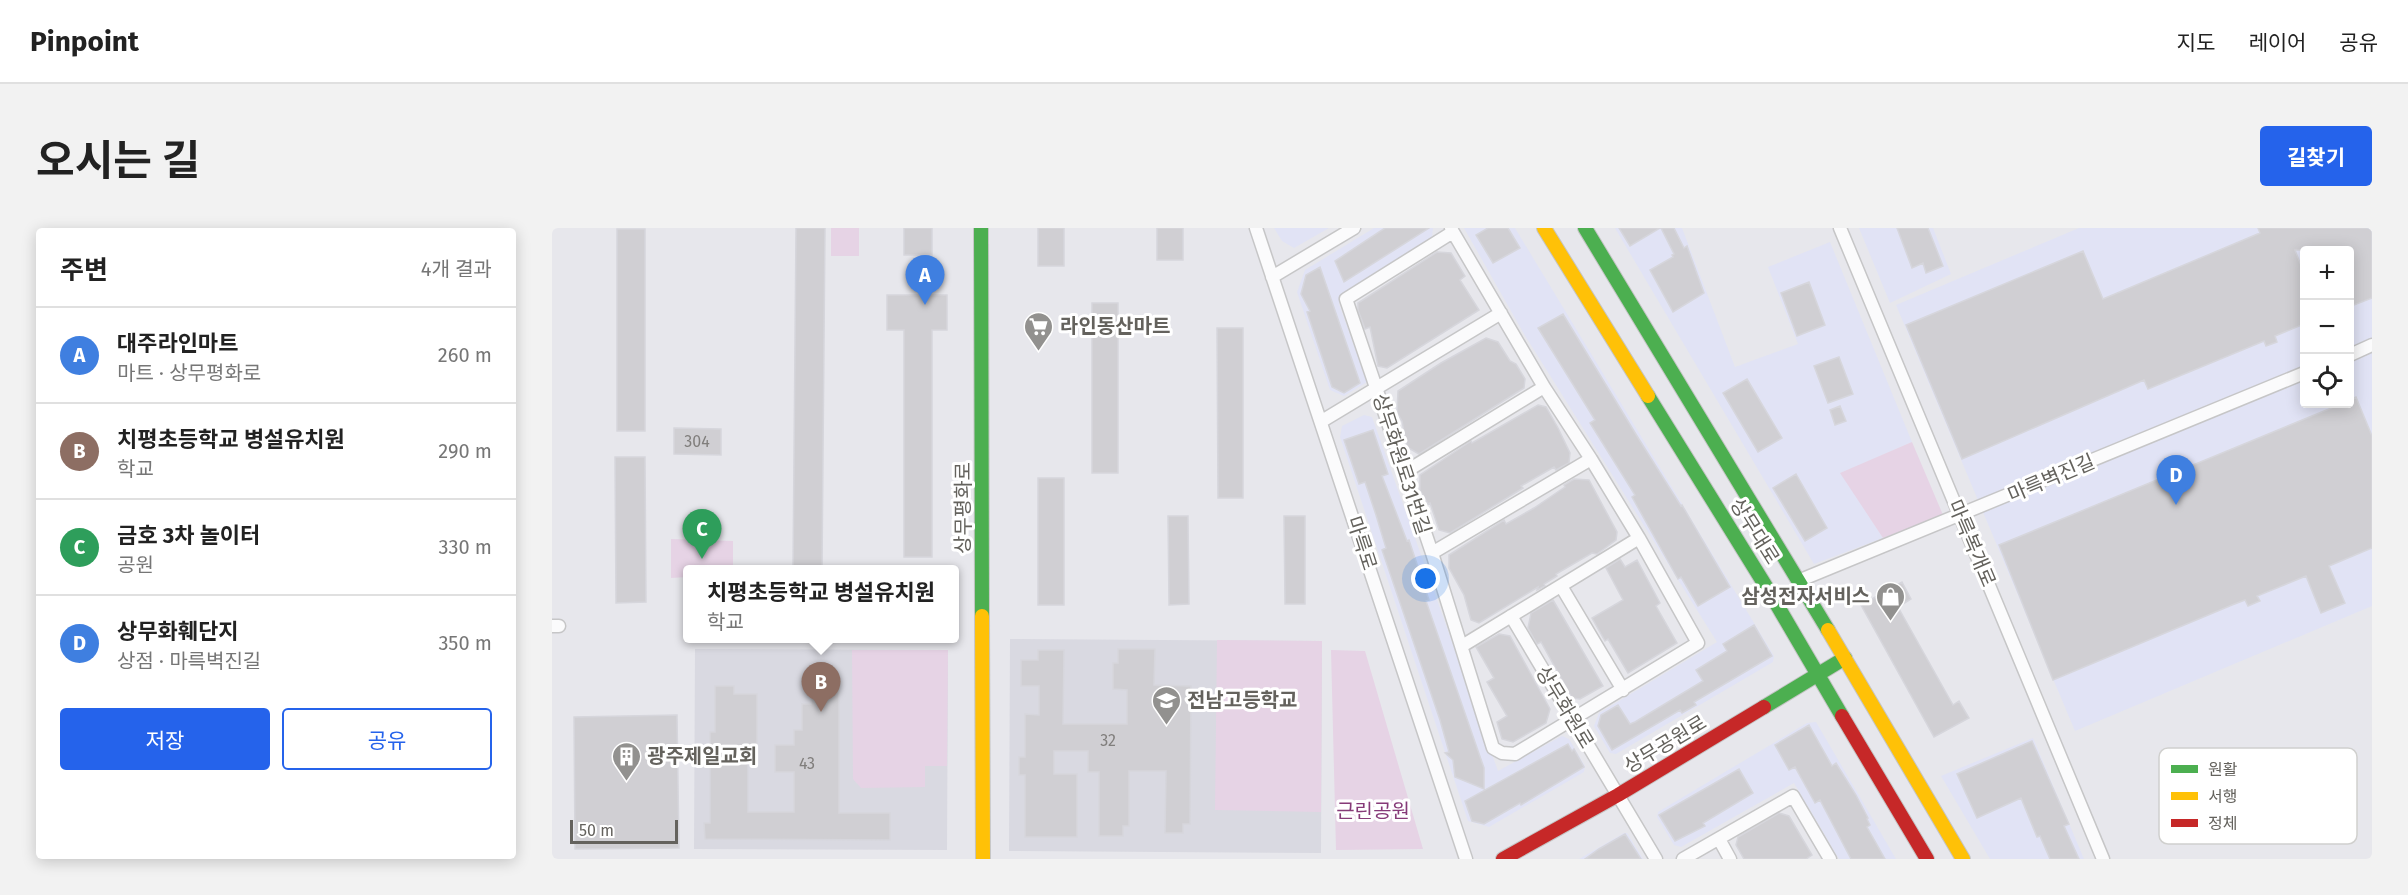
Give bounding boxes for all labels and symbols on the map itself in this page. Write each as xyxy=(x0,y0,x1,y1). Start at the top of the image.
pin: A xyxy=(906,256,944,305)
supermarket icon: 라인동산마트 xyxy=(1023,310,1055,352)
place label: 라인동산마트 xyxy=(1060,314,1170,338)
street label: 상무화원로31번길 xyxy=(1368,390,1436,538)
house number: 304 xyxy=(684,432,710,451)
street label: 마륵벽진길 xyxy=(2004,449,2098,507)
pin: D xyxy=(2156,456,2196,505)
street label: 상무평화로 xyxy=(951,462,975,554)
street label: 상무대로 xyxy=(1725,493,1785,569)
street label: 마륵복개로 xyxy=(1943,496,2001,590)
pin: C xyxy=(682,510,722,559)
street label: 마륵로 xyxy=(1342,513,1382,573)
your location xyxy=(1411,564,1440,593)
shop icon: 삼성전자서비스 xyxy=(1875,580,1907,622)
place label: 삼성전자서비스 xyxy=(1741,584,1870,608)
street label: 상무화원로 xyxy=(1531,661,1599,753)
pin: B xyxy=(802,662,840,712)
school or university icon: 전남고등학교 xyxy=(1150,684,1182,726)
place label: 전남고등학교 xyxy=(1187,688,1297,712)
street label: 상무공원로 xyxy=(1619,710,1711,778)
house number: 32 xyxy=(1100,731,1116,750)
building icon: 광주제일교회 xyxy=(610,740,642,782)
place label: 광주제일교회 xyxy=(647,744,757,768)
legend xyxy=(2159,748,2357,844)
house number: 43 xyxy=(799,754,815,773)
text: 원활 xyxy=(2208,760,2238,779)
text: 서행 xyxy=(2208,787,2237,806)
park label: 근린공원 xyxy=(1336,799,1410,823)
text: 정체 xyxy=(2208,814,2237,833)
scale bar xyxy=(570,817,678,844)

